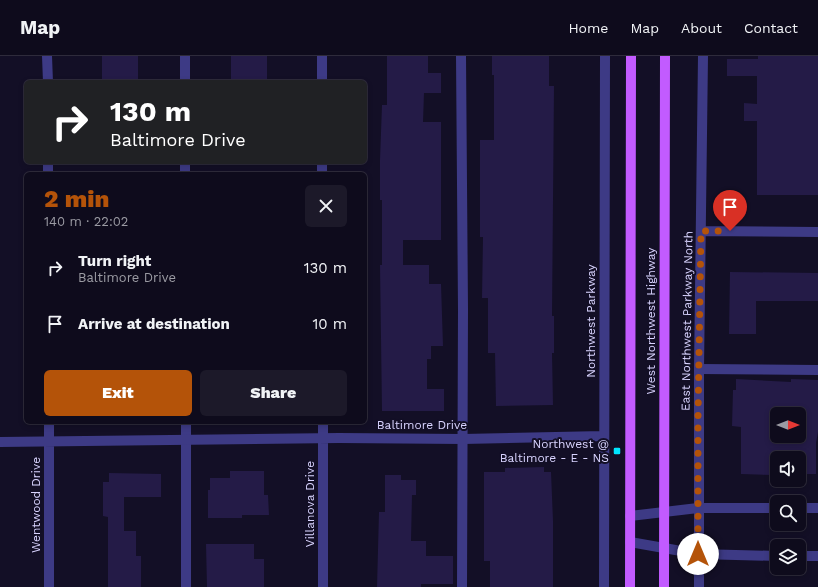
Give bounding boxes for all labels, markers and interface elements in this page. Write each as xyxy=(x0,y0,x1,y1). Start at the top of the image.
text: Map xyxy=(20,16,60,39)
text: Home xyxy=(568,20,608,36)
text: Map xyxy=(630,20,659,36)
text: About xyxy=(681,20,722,36)
text: Contact xyxy=(744,20,798,36)
text: 130 m xyxy=(110,95,191,128)
icon: right xyxy=(44,96,96,148)
text: Baltimore Drive xyxy=(110,129,246,150)
text: 2 min xyxy=(44,185,109,213)
button: close xyxy=(305,185,347,227)
pin xyxy=(713,190,747,231)
icon: arrive xyxy=(719,196,741,218)
text: 140 m · 22:02 xyxy=(44,214,128,229)
street label: East Northwest Parkway North xyxy=(678,231,696,411)
street label: West Northwest Highway xyxy=(644,247,658,394)
text: Turn right xyxy=(78,252,151,270)
icon: right xyxy=(44,257,66,279)
text: 130 m xyxy=(304,259,347,277)
street label: Northwest Parkway xyxy=(584,264,598,378)
text: Baltimore Drive xyxy=(78,270,176,285)
icon: arrive xyxy=(44,313,66,335)
text: Arrive at destination xyxy=(78,315,230,333)
text: 10 m xyxy=(312,315,347,333)
button: Exit xyxy=(44,370,192,416)
button: Share xyxy=(200,370,347,416)
north arrow xyxy=(770,407,806,443)
map controls xyxy=(770,407,806,575)
street label: Baltimore Drive xyxy=(377,418,467,432)
place label: Northwest @ Baltimore - E - NS xyxy=(500,437,609,465)
marker: Northwest @ Baltimore - E - NS xyxy=(612,446,622,456)
button: sound xyxy=(770,451,806,487)
street label: Wentwood Drive xyxy=(29,457,43,553)
street label: Villanova Drive xyxy=(303,461,317,547)
button: search xyxy=(770,495,806,531)
position arrow xyxy=(677,533,719,575)
button: layers xyxy=(770,539,806,575)

